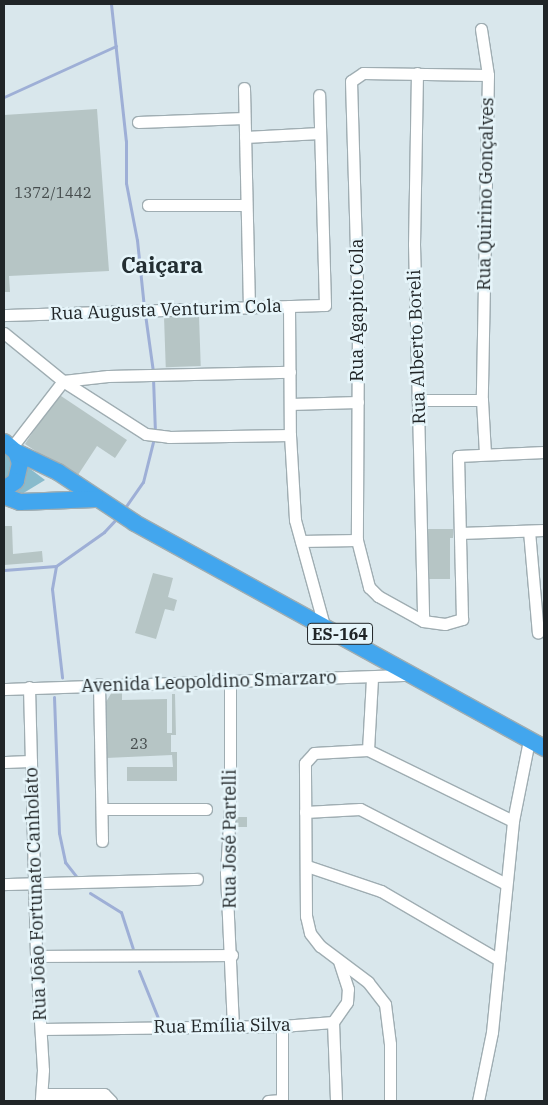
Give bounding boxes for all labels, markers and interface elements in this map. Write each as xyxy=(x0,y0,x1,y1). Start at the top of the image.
street label: Rua Quirino Gonçalves xyxy=(474,97,498,291)
house number: 1372/1442 xyxy=(14,184,92,202)
street label: Rua Agapito Cola xyxy=(346,238,368,382)
district label: Caiçara xyxy=(121,252,203,278)
street label: Rua Alberto Boreli xyxy=(404,269,430,425)
street label: Rua Augusta Venturim Cola xyxy=(50,295,282,325)
road number: ES-164 xyxy=(306,620,374,648)
street label: Avenida Leopoldino Smarzaro xyxy=(81,667,337,697)
house number: 23 xyxy=(130,735,148,753)
street label: Rua João Fortunato Canholato xyxy=(21,767,51,1021)
street label: Rua José Partelli xyxy=(219,769,241,909)
street label: Rua Emília Silva xyxy=(153,1014,291,1038)

